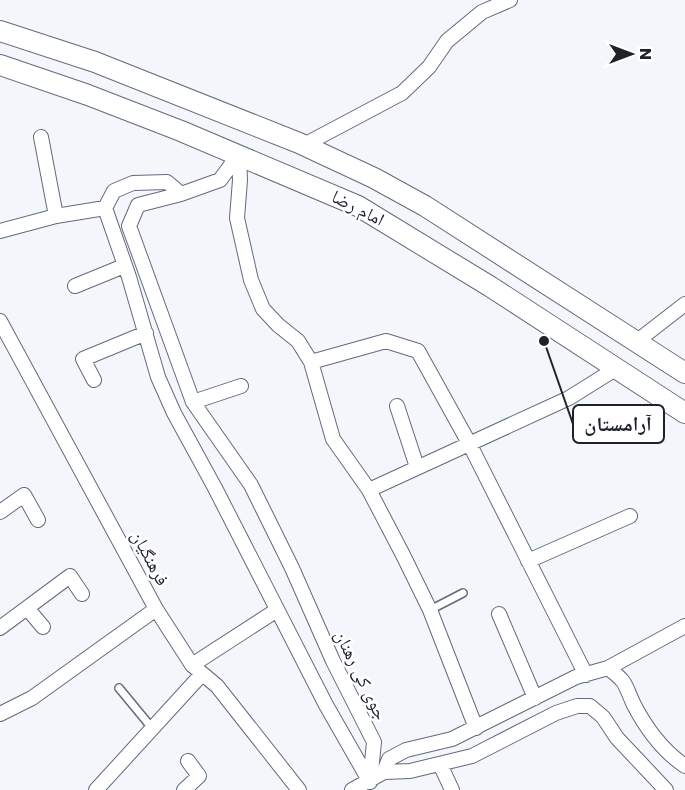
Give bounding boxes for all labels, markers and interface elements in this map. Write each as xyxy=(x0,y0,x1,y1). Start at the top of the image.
north arrow xyxy=(601,24,661,84)
text: N xyxy=(634,48,657,60)
street label: امام رضا xyxy=(327,184,389,231)
callout: آرامستان xyxy=(573,405,664,443)
text: آرامستان xyxy=(584,410,652,438)
street label: فرهنگیان xyxy=(126,526,175,590)
street label: جوی کی رهنان xyxy=(329,626,394,724)

